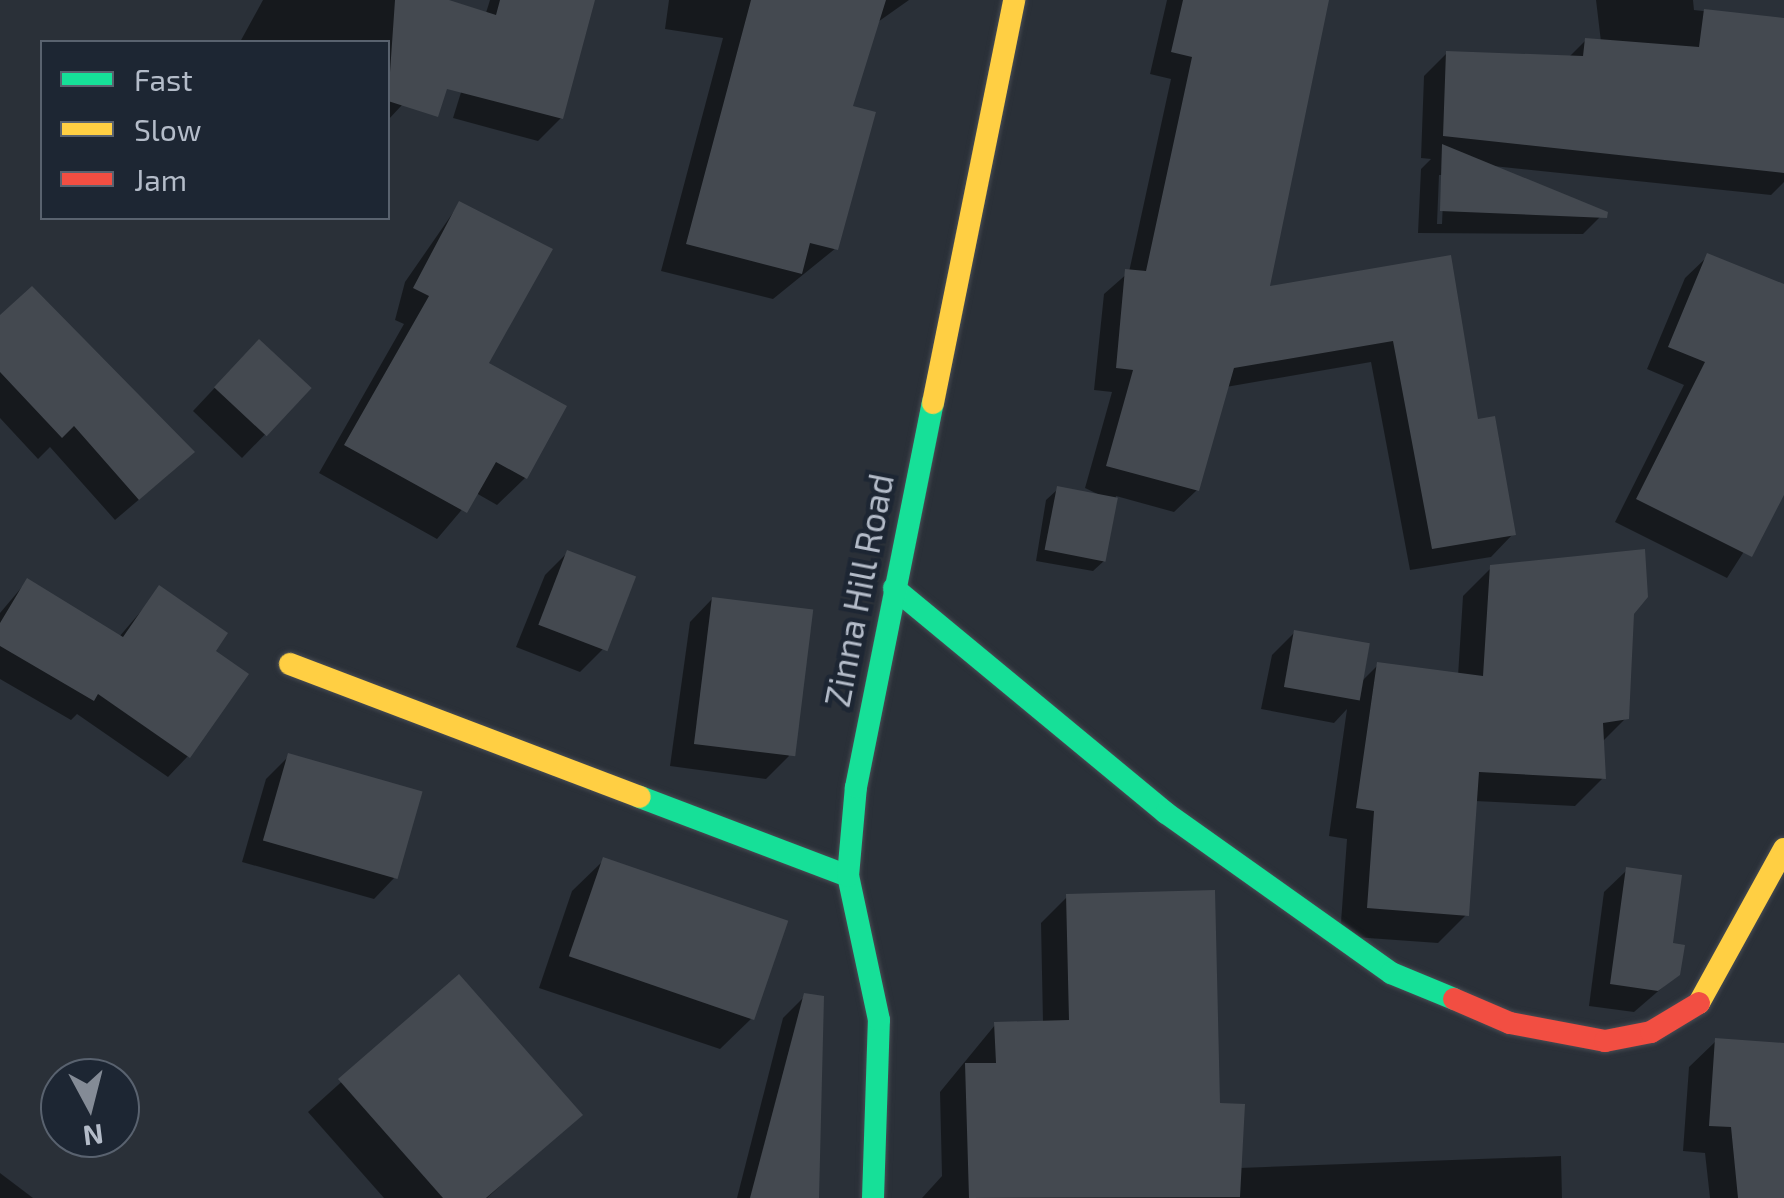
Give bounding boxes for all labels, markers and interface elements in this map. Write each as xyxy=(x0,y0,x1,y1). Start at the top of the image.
legend xyxy=(40,40,390,220)
text: Fast xyxy=(134,61,193,97)
text: Slow xyxy=(134,111,201,147)
text: Jam xyxy=(134,161,187,197)
street label: Zinna Hill Road xyxy=(815,469,901,711)
north arrow xyxy=(40,1058,140,1158)
text: N xyxy=(81,1118,106,1154)

